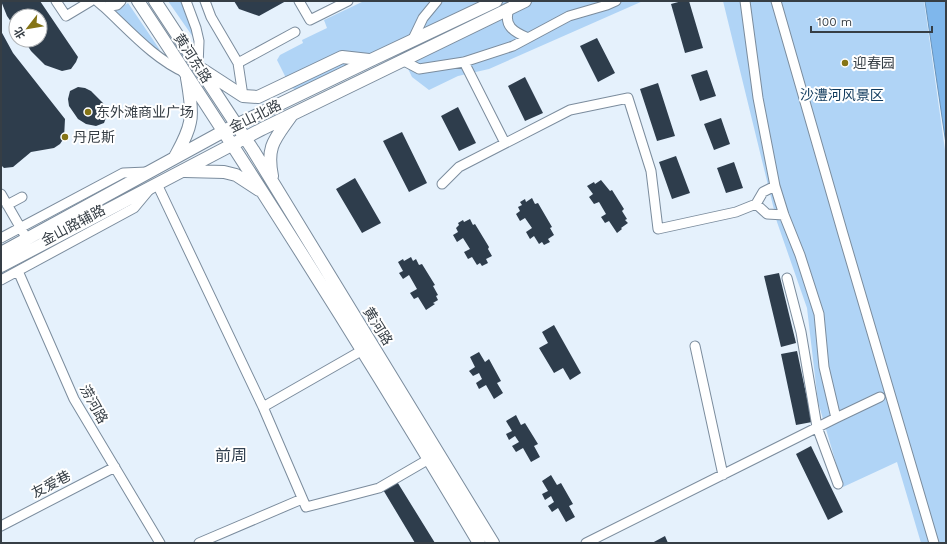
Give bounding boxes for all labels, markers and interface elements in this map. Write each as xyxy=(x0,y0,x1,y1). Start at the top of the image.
north arrow xyxy=(8,8,48,48)
scale bar xyxy=(811,8,932,34)
text: 100 m xyxy=(817,15,852,29)
text: 北 xyxy=(11,25,28,41)
street label: 黄河东路 xyxy=(171,30,215,86)
place label: 迎春园 xyxy=(853,55,895,71)
marker: 迎春园 xyxy=(840,58,850,68)
park label: 沙澧河风景区 xyxy=(800,87,884,103)
street label: 金山北路 xyxy=(226,97,284,135)
place label: 东外滩商业广场 xyxy=(96,104,194,120)
marker: 东外滩商业广场 xyxy=(83,107,93,117)
place label: 丹尼斯 xyxy=(73,129,115,145)
marker: 丹尼斯 xyxy=(60,132,70,142)
street label: 金山路辅路 xyxy=(38,202,108,248)
street label: 黄河路 xyxy=(360,304,396,348)
street label: 涝河路 xyxy=(77,382,111,426)
district label: 前周 xyxy=(215,446,247,465)
street label: 友爱巷 xyxy=(29,467,73,501)

